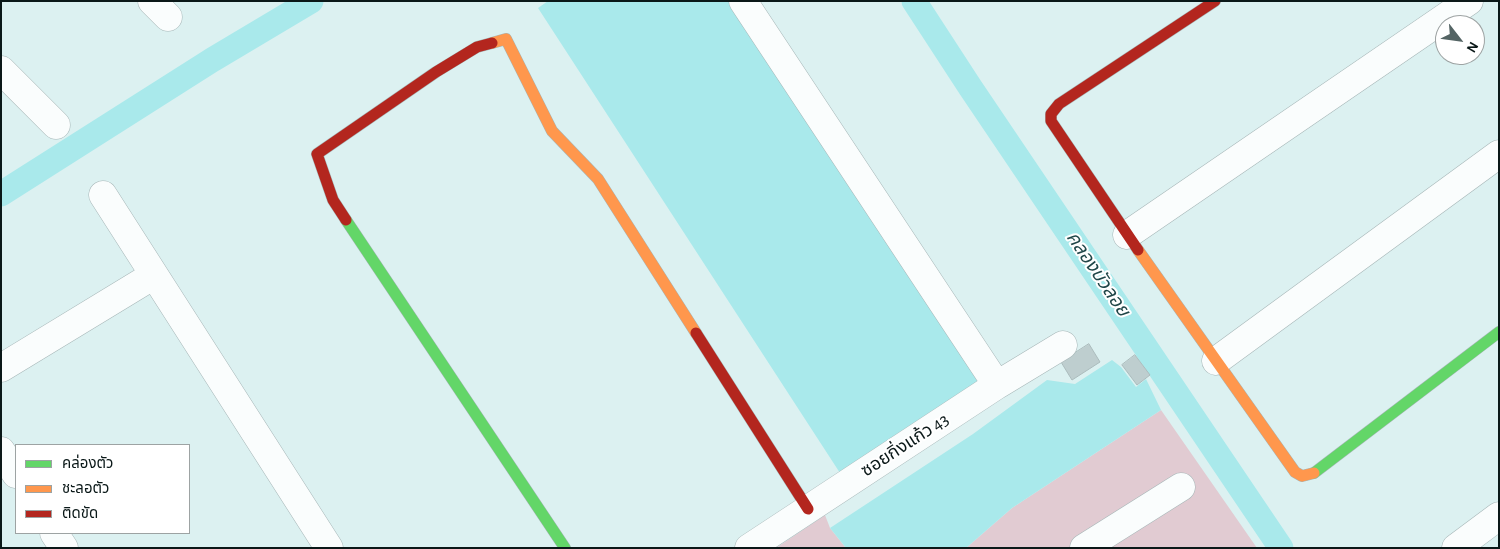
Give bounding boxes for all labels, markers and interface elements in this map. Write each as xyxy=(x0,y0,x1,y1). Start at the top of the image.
north arrow xyxy=(1435,15,1485,65)
text: N xyxy=(1464,39,1481,55)
water label: คลองบัวลอย xyxy=(1061,227,1135,321)
street label: ซอยกิ่งแก้ว 43 xyxy=(857,409,953,481)
legend xyxy=(15,444,190,534)
text: คล่องตัว xyxy=(62,456,113,471)
text: ชะลอตัว xyxy=(62,481,109,496)
text: ติดขัด xyxy=(62,506,98,521)

